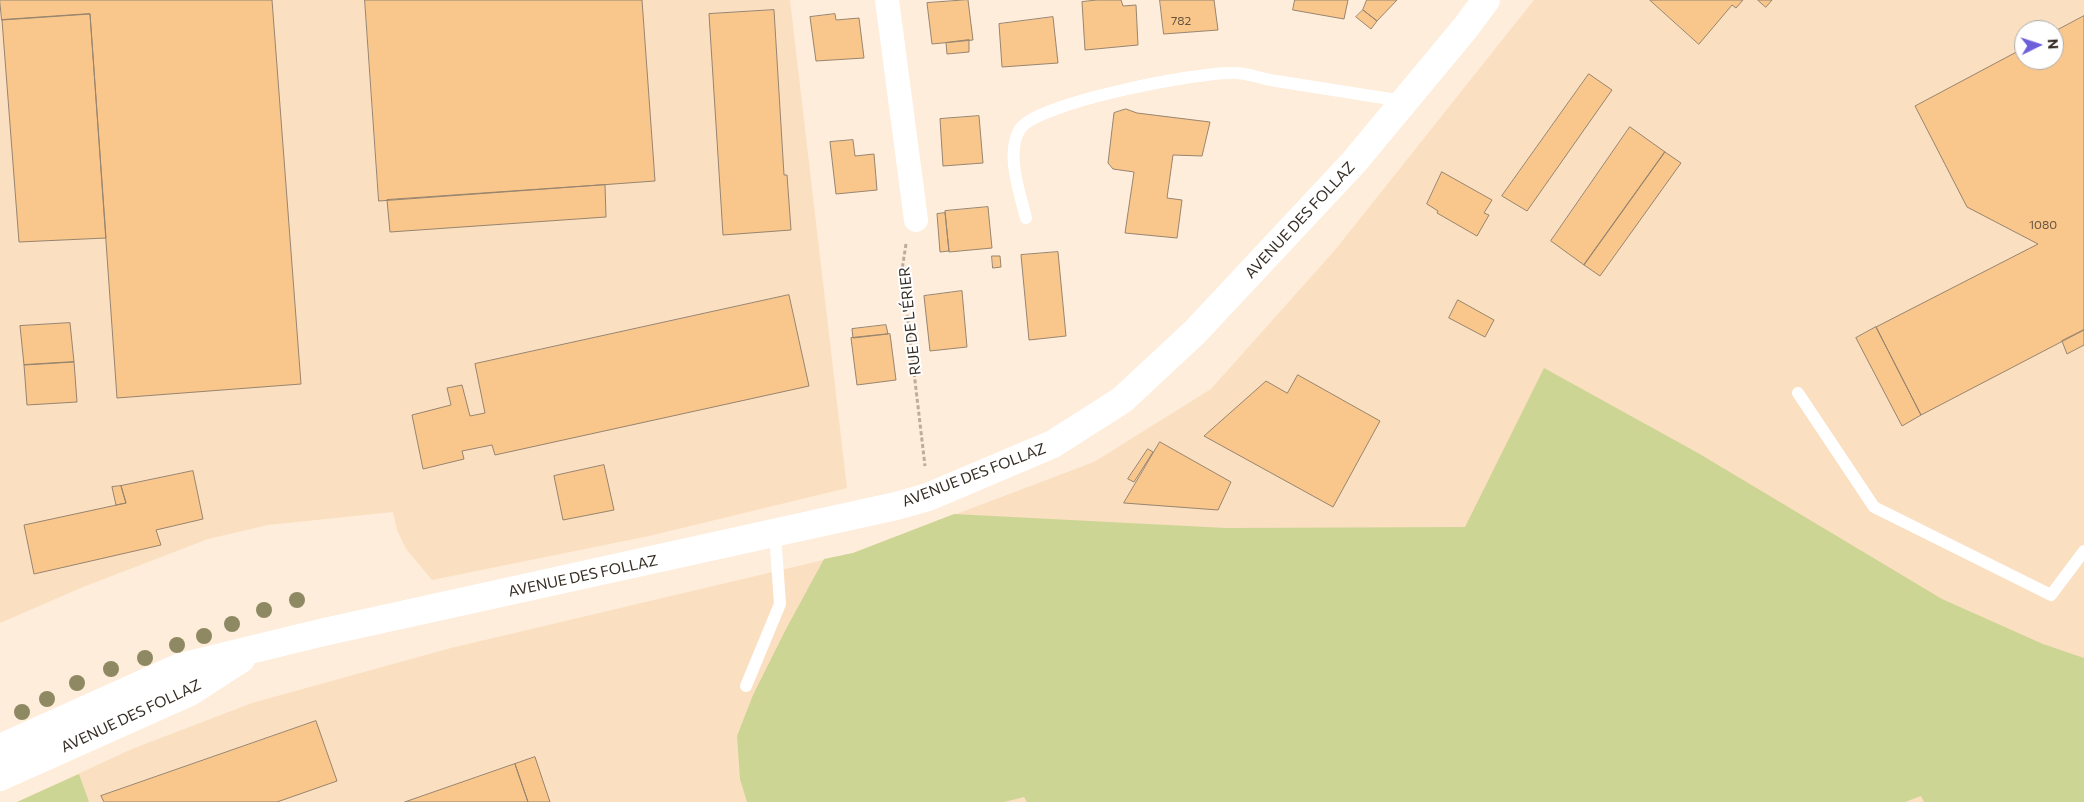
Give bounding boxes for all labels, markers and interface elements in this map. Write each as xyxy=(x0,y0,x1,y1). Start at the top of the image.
house number: 782 xyxy=(1171,14,1191,28)
north arrow xyxy=(2014,20,2064,70)
text: N xyxy=(2045,38,2062,50)
street label: AVENUE DES FOLLAZ xyxy=(1241,158,1359,282)
house number: 1080 xyxy=(2029,218,2057,232)
street label: RUE DE L'ÉRIER xyxy=(895,266,925,376)
street label: AVENUE DES FOLLAZ xyxy=(900,439,1048,511)
street label: AVENUE DES FOLLAZ xyxy=(507,551,659,601)
street label: AVENUE DES FOLLAZ xyxy=(58,676,204,756)

